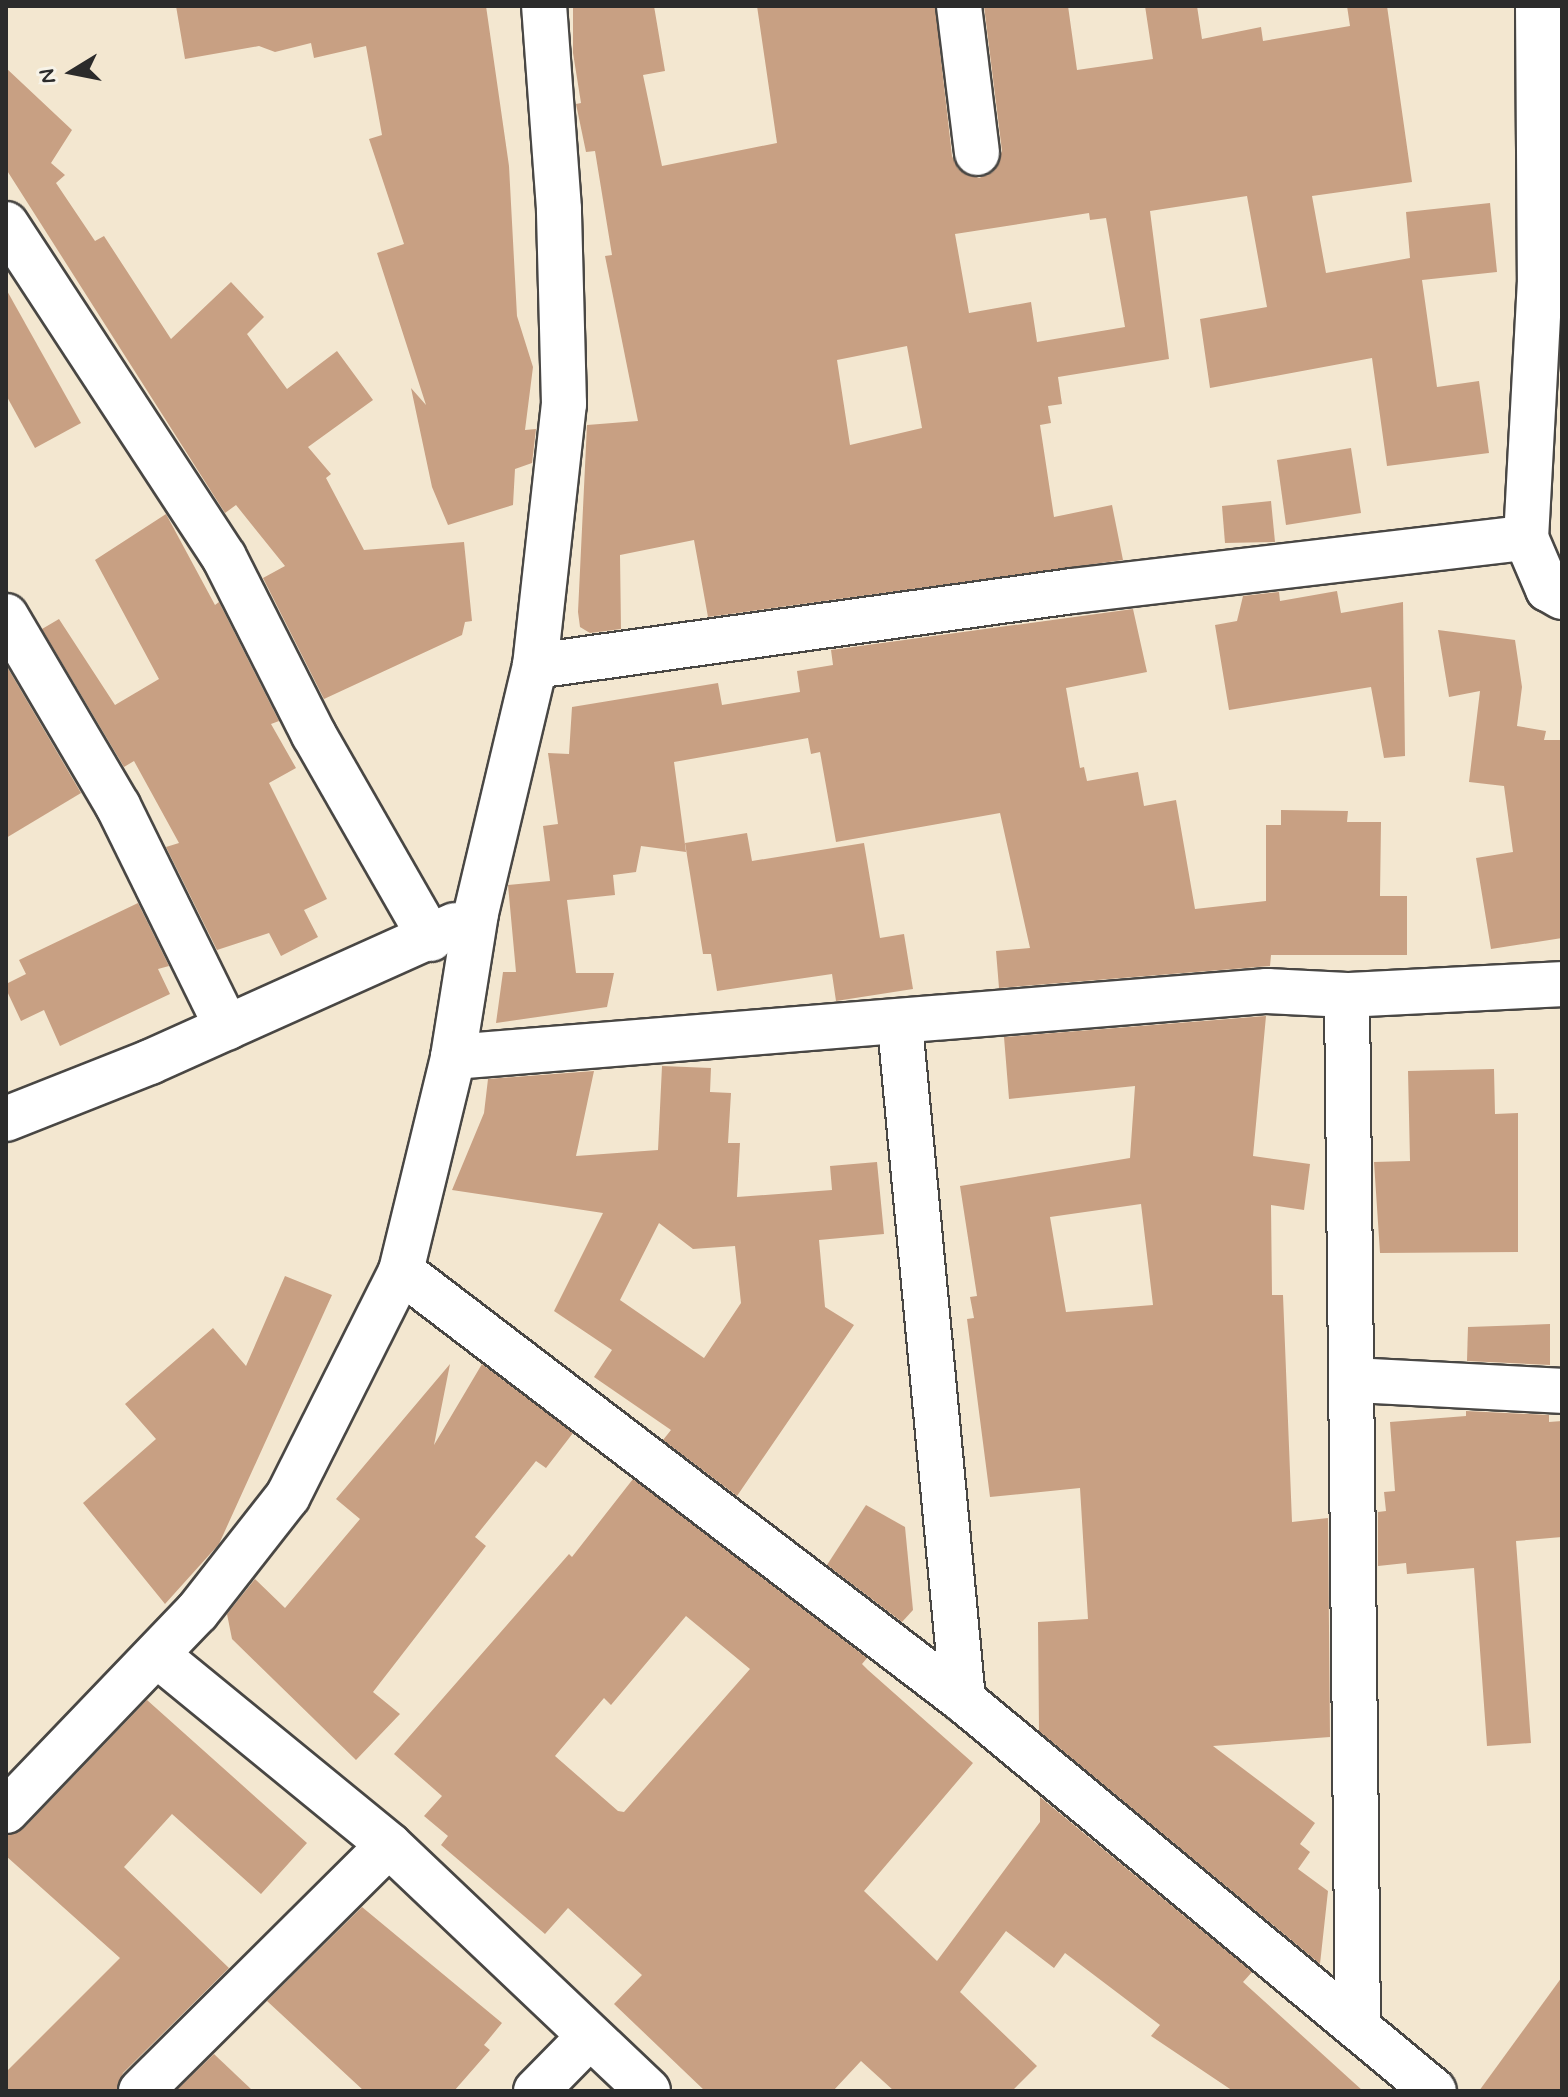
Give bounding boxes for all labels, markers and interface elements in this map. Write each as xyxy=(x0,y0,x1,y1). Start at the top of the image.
north arrow xyxy=(32,32,112,112)
text: N xyxy=(33,67,63,86)

